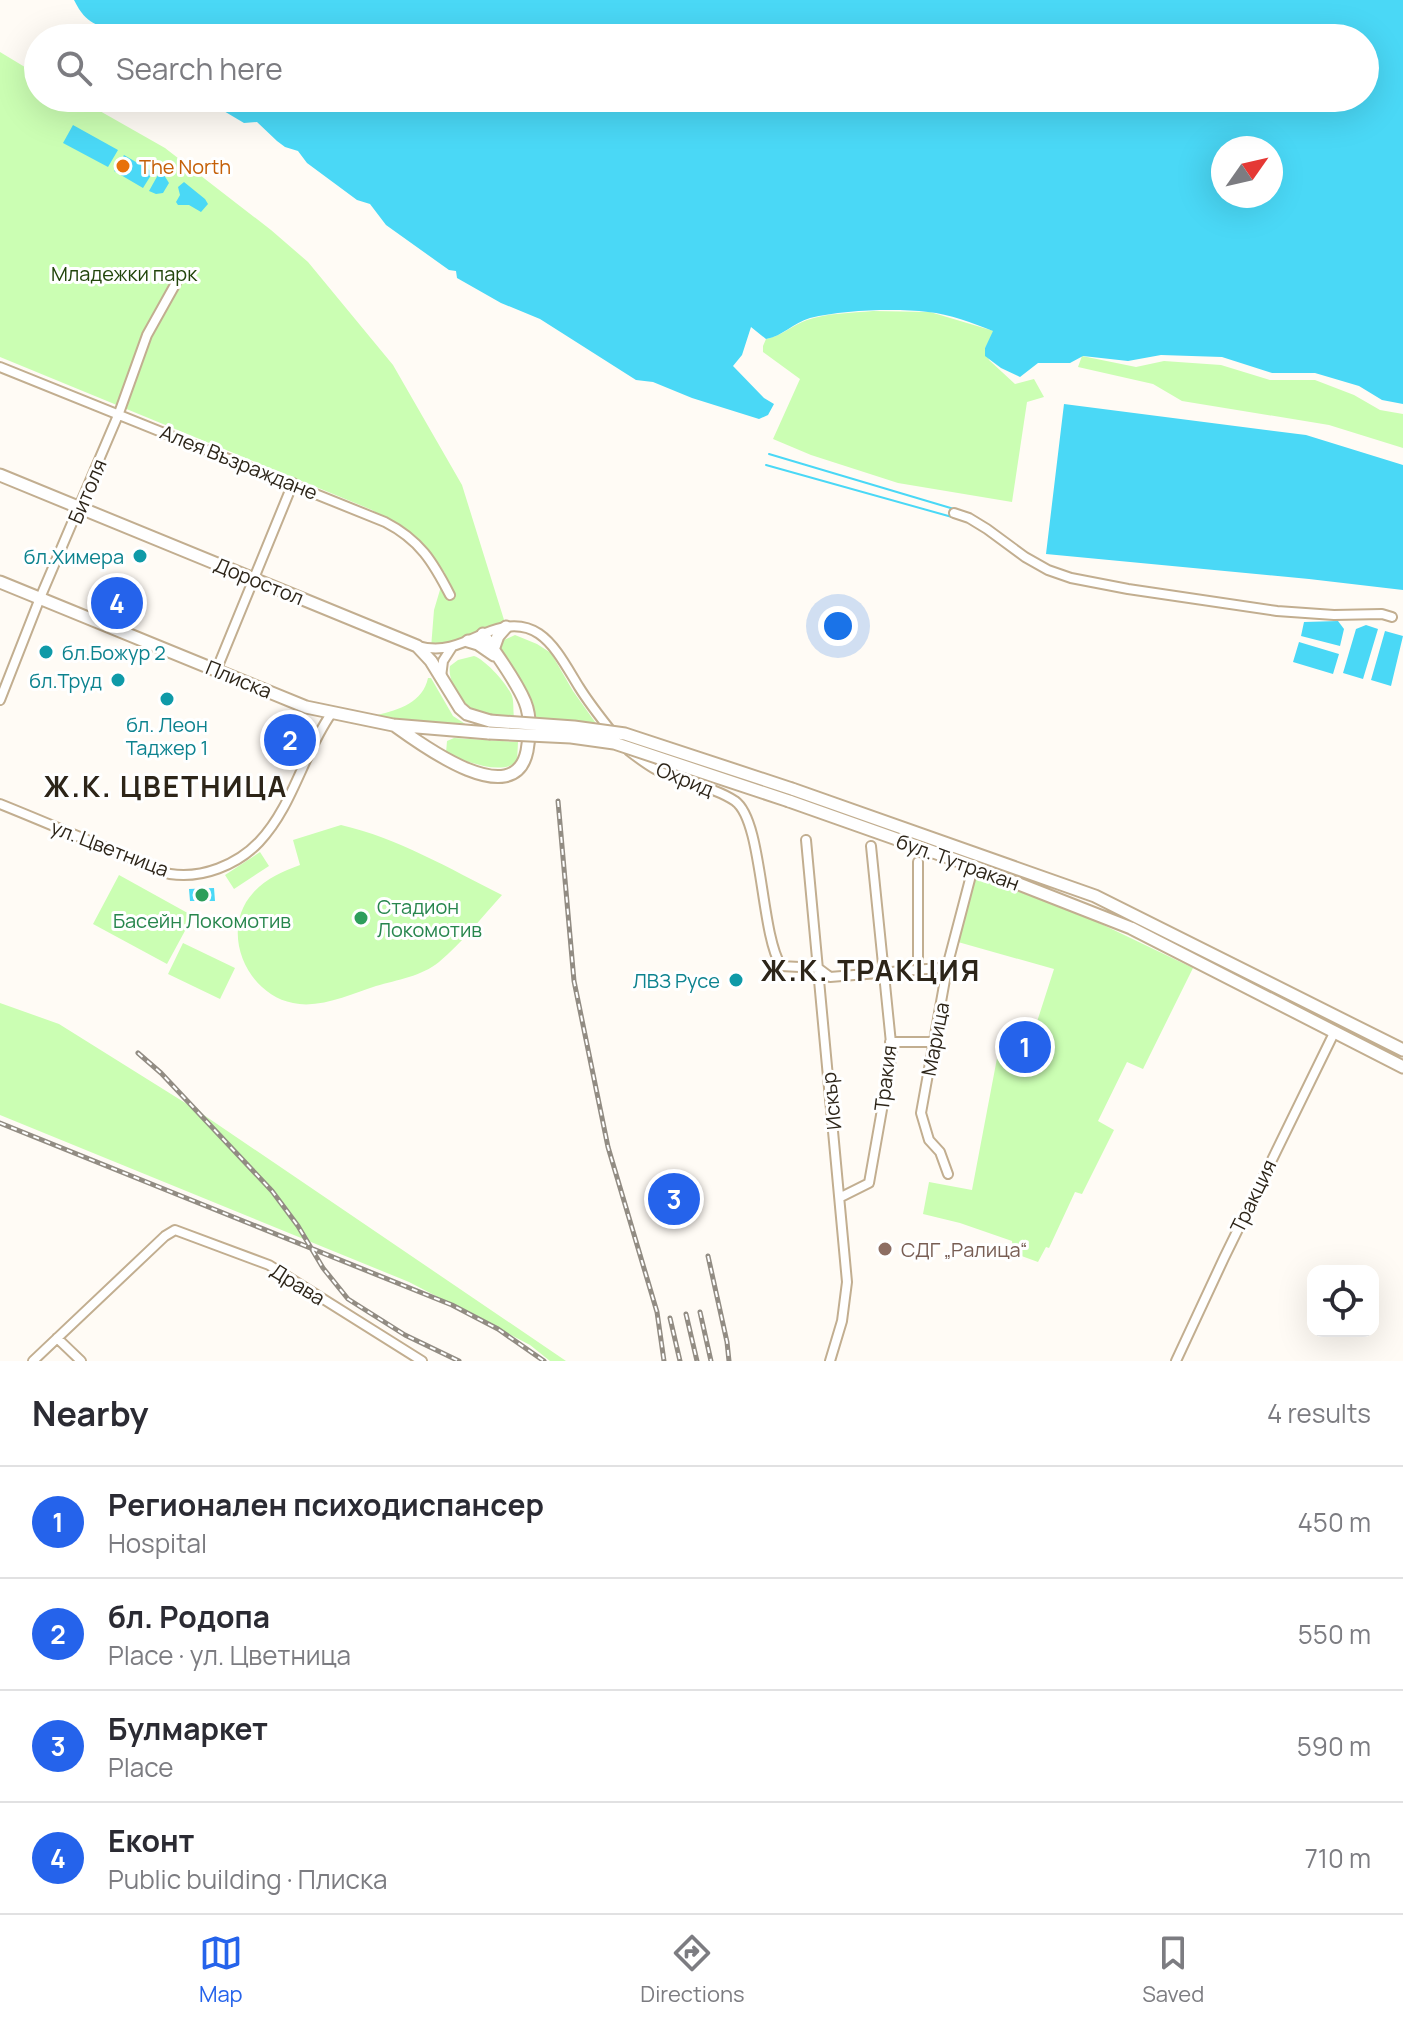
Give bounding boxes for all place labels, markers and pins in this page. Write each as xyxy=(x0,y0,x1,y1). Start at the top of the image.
place label: The North xyxy=(139,153,231,180)
marker: The North xyxy=(114,157,132,175)
place label: бл.Химера xyxy=(24,543,124,570)
marker: бл.Химера xyxy=(131,547,149,565)
pin: 4 xyxy=(91,573,143,633)
place label: бл.Божур 2 xyxy=(62,639,166,666)
marker: бл.Божур 2 xyxy=(37,643,55,661)
place label: бл.Труд xyxy=(29,667,102,694)
marker: бл.Труд xyxy=(109,671,127,689)
marker: бл. Леон Таджер 1 xyxy=(158,690,176,708)
pin: 2 xyxy=(264,710,316,770)
place label: бл. Леон Таджер 1 xyxy=(126,711,208,761)
marker: Басейн Локомотив xyxy=(193,886,211,904)
place label: Стадион Локомотив xyxy=(377,893,482,943)
place label: Басейн Локомотив xyxy=(113,907,291,934)
marker: Стадион Локомотив xyxy=(352,909,370,927)
place label: ЛВЗ Русе xyxy=(633,967,720,994)
marker: ЛВЗ Русе xyxy=(727,971,745,989)
pin: 1 xyxy=(999,1017,1051,1077)
pin: 3 xyxy=(648,1169,700,1229)
place label: СДГ „Ралица“ xyxy=(901,1236,1028,1263)
marker: СДГ „Ралица“ xyxy=(876,1240,894,1258)

